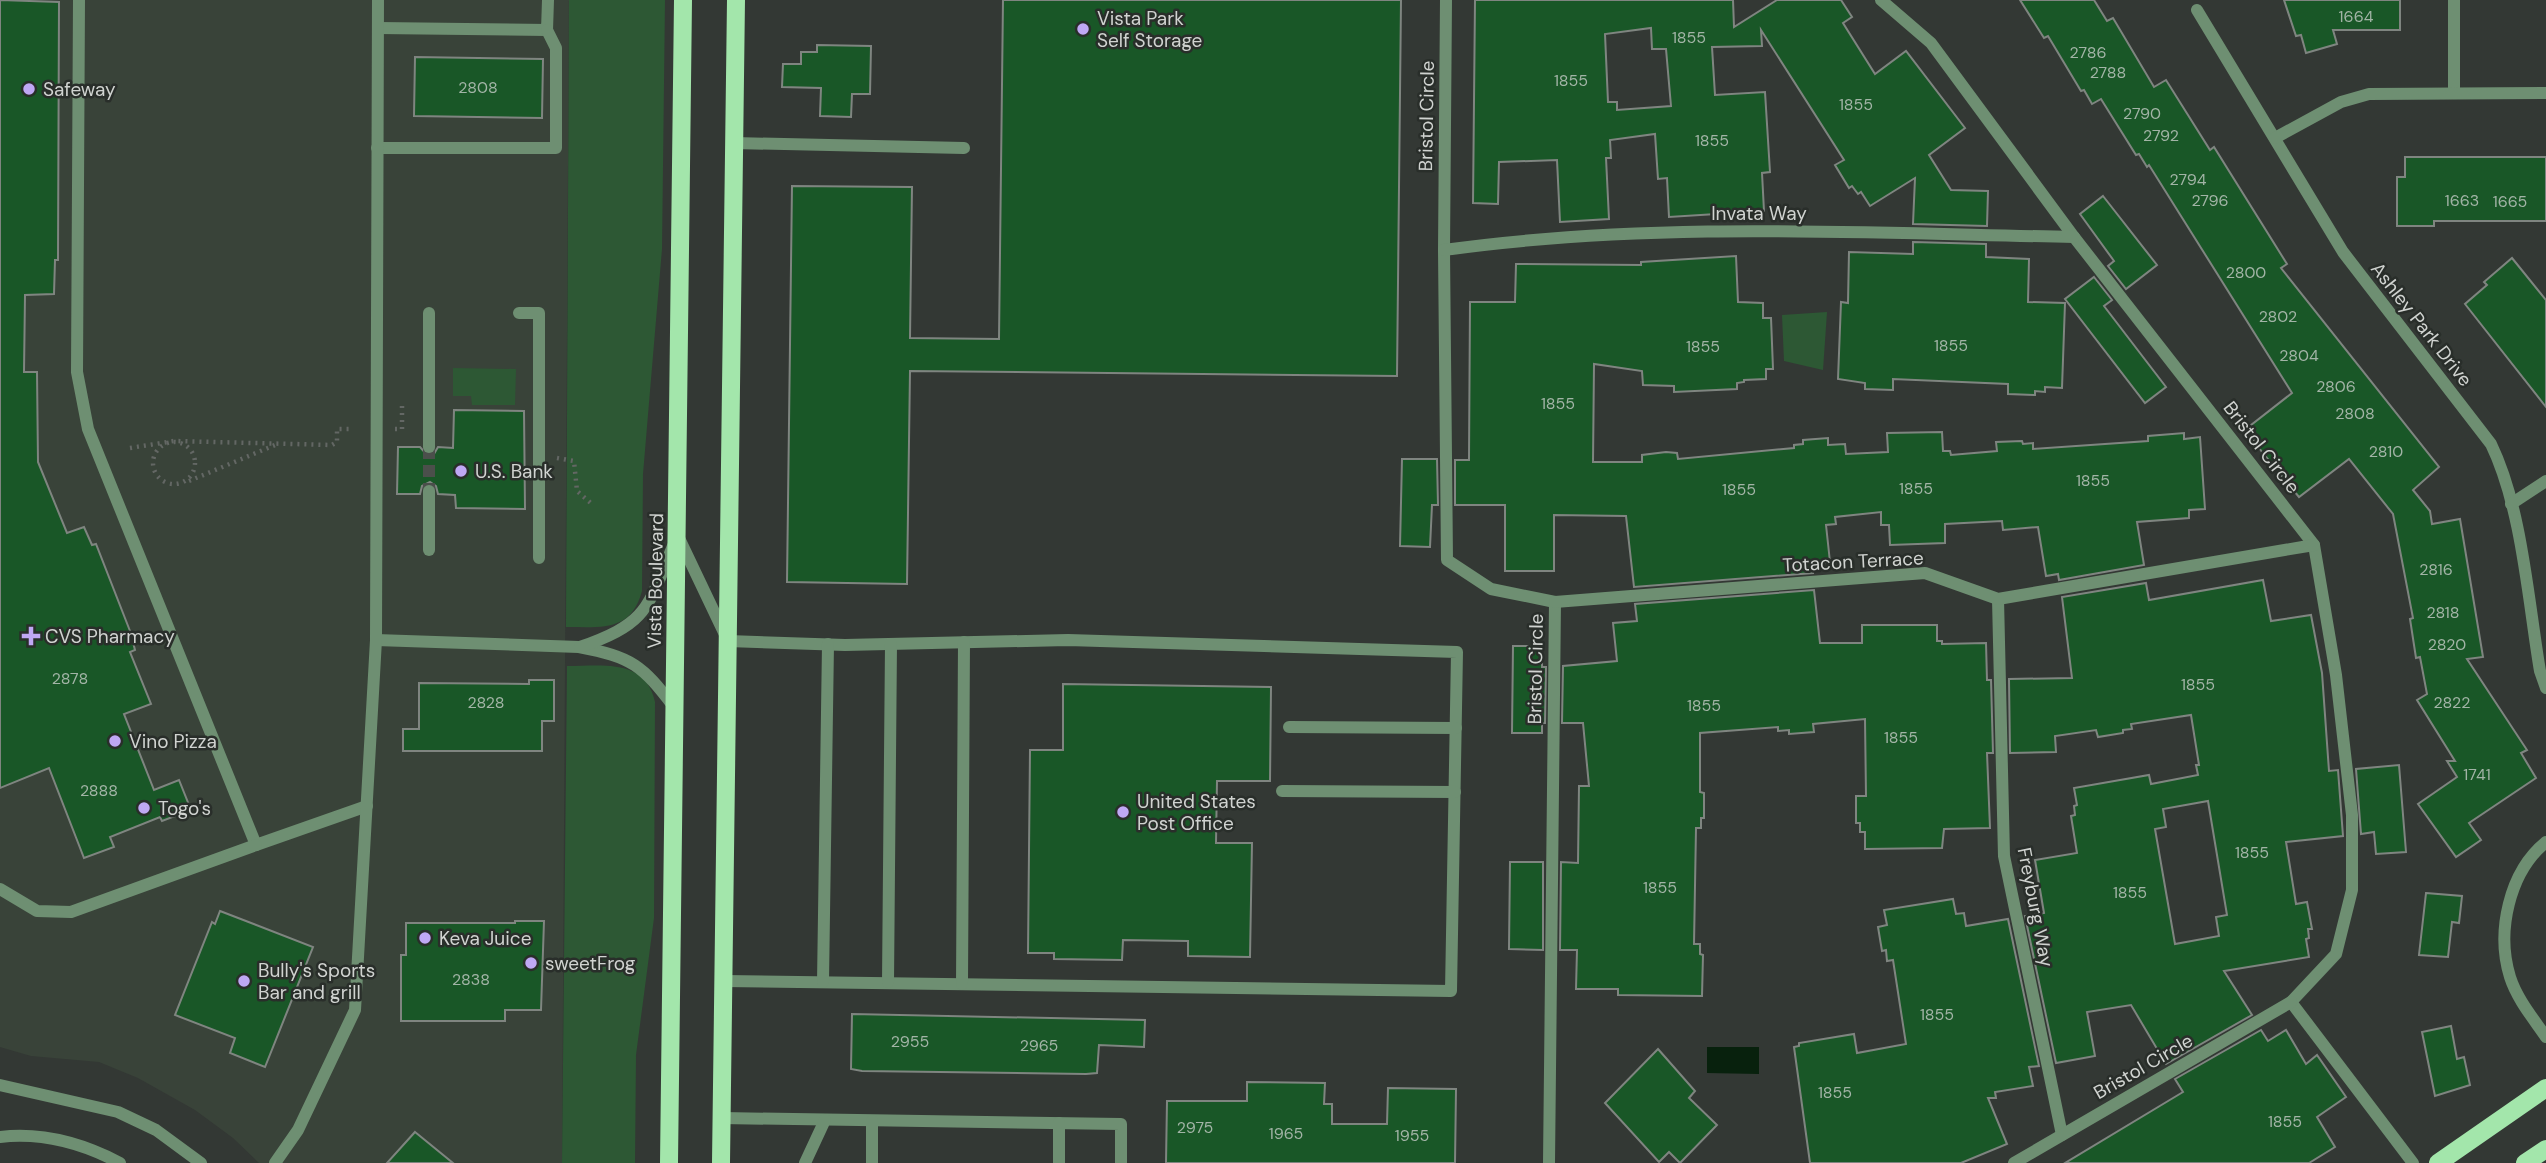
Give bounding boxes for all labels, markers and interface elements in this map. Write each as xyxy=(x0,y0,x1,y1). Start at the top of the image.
place label: Vista Park Self Storage xyxy=(1097,6,1202,53)
house number: 1664 xyxy=(2339,6,2374,27)
marker: Vista Park Self Storage xyxy=(1075,21,1091,37)
house number: 1855 xyxy=(1672,27,1706,48)
house number: 2786 xyxy=(2070,42,2107,63)
street label: Bristol Circle xyxy=(1413,60,1440,172)
house number: 2788 xyxy=(2090,62,2126,83)
house number: 1855 xyxy=(1554,70,1588,91)
place label: Safeway xyxy=(43,77,116,102)
house number: 2808 xyxy=(458,77,498,98)
marker: Safeway xyxy=(21,81,37,97)
house number: 1855 xyxy=(1839,94,1873,115)
house number: 2790 xyxy=(2123,103,2161,124)
house number: 2792 xyxy=(2143,125,2179,146)
house number: 1855 xyxy=(1695,130,1729,151)
house number: 2794 xyxy=(2170,169,2207,190)
house number: 2796 xyxy=(2191,190,2229,211)
house number: 1663 xyxy=(2445,190,2479,211)
house number: 1665 xyxy=(2493,191,2527,212)
street label: Invata Way xyxy=(1711,201,1807,226)
street label: Ashley Park Drive xyxy=(2365,257,2478,391)
house number: 2800 xyxy=(2226,262,2266,283)
house number: 2802 xyxy=(2259,306,2297,327)
house number: 1855 xyxy=(1934,335,1968,356)
house number: 1855 xyxy=(1686,336,1720,357)
house number: 2804 xyxy=(2279,345,2319,366)
house number: 2806 xyxy=(2316,376,2356,397)
house number: 1855 xyxy=(1541,393,1575,414)
street label: Bristol Circle xyxy=(2218,396,2306,499)
house number: 2808 xyxy=(2335,403,2375,424)
house number: 2810 xyxy=(2369,441,2403,462)
place label: U.S. Bank xyxy=(475,459,553,484)
marker: U.S. Bank xyxy=(453,463,469,479)
house number: 1855 xyxy=(2076,470,2110,491)
house number: 1855 xyxy=(1899,478,1933,499)
house number: 1855 xyxy=(1722,479,1756,500)
street label: Vista Boulevard xyxy=(642,513,669,649)
street label: Totacon Terrace xyxy=(1782,545,1924,578)
house number: 2816 xyxy=(2419,559,2453,580)
house number: 2818 xyxy=(2426,602,2460,623)
street label: Bristol Circle xyxy=(1522,613,1549,725)
place label: CVS Pharmacy xyxy=(45,624,175,649)
marker: CVS Pharmacy xyxy=(23,628,39,644)
house number: 2820 xyxy=(2428,634,2466,655)
house number: 2878 xyxy=(52,668,88,689)
house number: 1855 xyxy=(2181,674,2215,695)
house number: 2828 xyxy=(467,692,505,713)
house number: 2822 xyxy=(2434,692,2470,713)
house number: 1855 xyxy=(1687,695,1721,716)
house number: 1855 xyxy=(1884,727,1918,748)
place label: Vino Pizza xyxy=(129,729,217,754)
marker: Vino Pizza xyxy=(107,733,123,749)
house number: 1741 xyxy=(2463,764,2491,785)
house number: 2888 xyxy=(80,780,118,801)
place label: United States Post Office xyxy=(1137,789,1256,836)
place label: Togo's xyxy=(158,796,211,821)
marker: Togo's xyxy=(136,800,152,816)
marker: United States Post Office xyxy=(1115,804,1131,820)
house number: 1855 xyxy=(2235,842,2269,863)
street label: Freyburg Way xyxy=(2012,845,2059,969)
house number: 1855 xyxy=(1643,877,1677,898)
house number: 1855 xyxy=(2113,882,2147,903)
place label: Keva Juice xyxy=(439,926,531,951)
marker: Keva Juice xyxy=(417,930,433,946)
place label: sweetFrog xyxy=(545,951,636,976)
marker: sweetFrog xyxy=(523,955,539,971)
place label: Bully's Sports Bar and grill xyxy=(258,958,375,1005)
house number: 2838 xyxy=(452,969,490,990)
marker: Bully's Sports Bar and grill xyxy=(236,973,252,989)
house number: 1855 xyxy=(1920,1004,1954,1025)
street label: Bristol Circle xyxy=(2089,1028,2197,1105)
house number: 2955 xyxy=(891,1031,929,1052)
house number: 2965 xyxy=(1020,1035,1058,1056)
house number: 1855 xyxy=(1818,1082,1852,1103)
house number: 1855 xyxy=(2268,1111,2302,1132)
house number: 2975 xyxy=(1177,1117,1213,1138)
house number: 1965 xyxy=(1269,1123,1303,1144)
house number: 1955 xyxy=(1395,1125,1429,1146)

